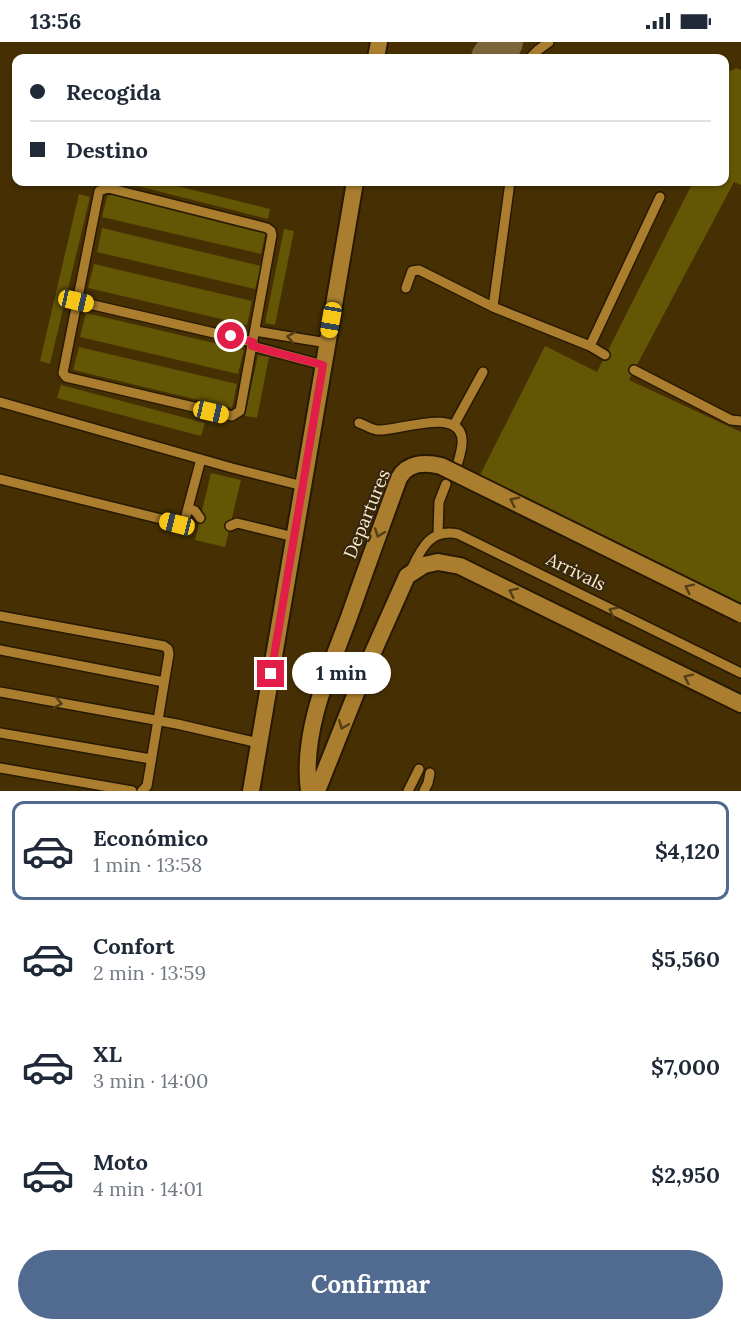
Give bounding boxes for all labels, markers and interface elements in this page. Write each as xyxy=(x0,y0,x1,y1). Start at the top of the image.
text: 13:56 xyxy=(30,7,81,35)
text: Recogida xyxy=(66,78,161,106)
text: Destino xyxy=(66,136,148,164)
car xyxy=(56,288,96,314)
car xyxy=(319,301,343,339)
route start xyxy=(217,322,244,349)
one-way arrow xyxy=(286,332,295,344)
car xyxy=(191,399,231,425)
street label: Departures xyxy=(338,466,395,562)
one-way arrow xyxy=(509,497,520,509)
car xyxy=(157,511,197,537)
one-way arrow xyxy=(373,528,386,538)
street label: Arrivals xyxy=(542,547,610,596)
one-way arrow xyxy=(684,584,695,596)
one-way arrow xyxy=(509,588,520,600)
one-way arrow xyxy=(608,607,619,619)
callout: 1 min xyxy=(292,653,391,695)
route end xyxy=(257,660,284,687)
text: 1 min xyxy=(316,660,367,685)
one-way arrow xyxy=(684,674,695,686)
one-way arrow xyxy=(52,696,62,709)
one-way arrow xyxy=(338,718,350,729)
icon: car xyxy=(21,824,75,878)
text: Económico xyxy=(93,824,208,852)
text: $4,120 xyxy=(655,837,720,865)
text: 1 min · 13:58 xyxy=(93,852,202,877)
icon: car xyxy=(21,932,75,986)
text: Confort xyxy=(93,932,175,960)
text: $5,560 xyxy=(651,945,720,973)
text: 2 min · 13:59 xyxy=(93,960,206,985)
icon: car xyxy=(21,1040,75,1094)
text: XL xyxy=(93,1040,122,1068)
text: $7,000 xyxy=(651,1053,720,1081)
text: 3 min · 14:00 xyxy=(93,1068,209,1093)
icon: car xyxy=(21,1148,75,1202)
text: Moto xyxy=(93,1148,148,1176)
text: $2,950 xyxy=(651,1161,720,1189)
text: 4 min · 14:01 xyxy=(93,1176,203,1201)
button: Confirmar xyxy=(18,1250,723,1319)

